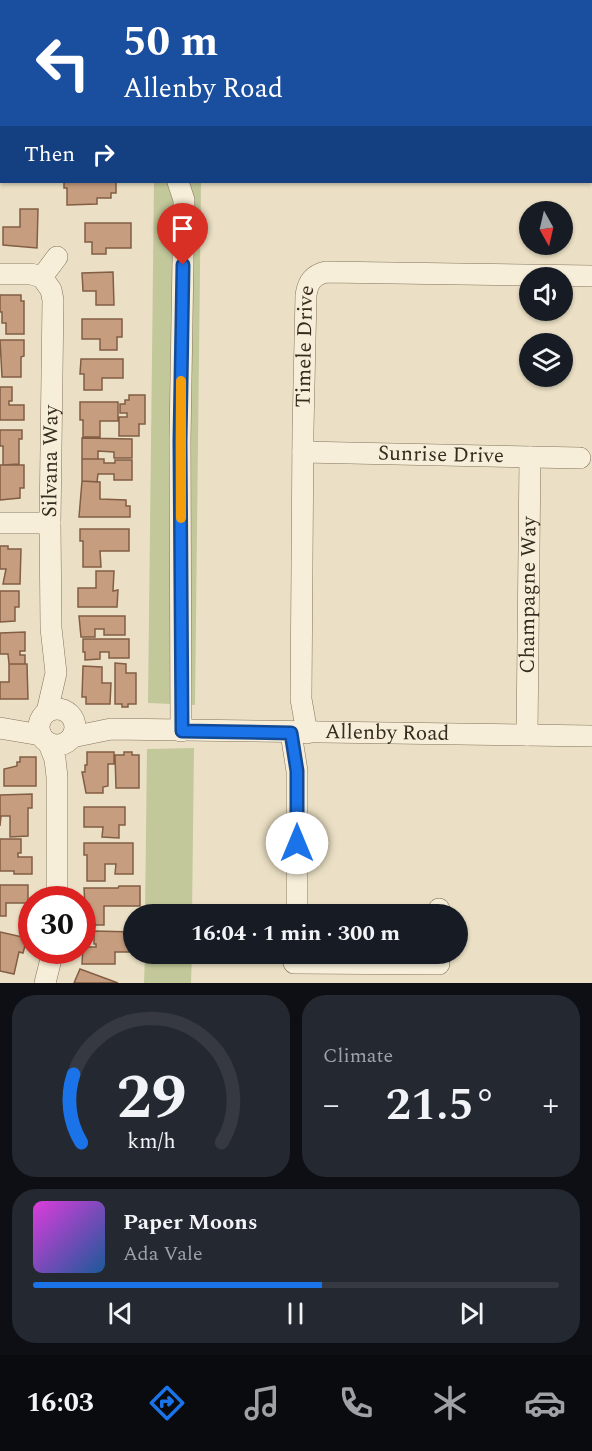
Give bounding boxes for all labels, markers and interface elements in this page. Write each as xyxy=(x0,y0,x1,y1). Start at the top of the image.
text: 50 m xyxy=(123,11,218,74)
icon: left xyxy=(24,24,102,102)
text: Allenby Road xyxy=(123,68,283,110)
text: Then xyxy=(24,138,75,171)
icon: right xyxy=(87,138,120,171)
north arrow xyxy=(519,201,573,255)
map controls xyxy=(519,201,573,387)
pin xyxy=(157,203,208,265)
icon: arrive xyxy=(166,212,199,245)
button: sound xyxy=(519,267,573,321)
street label: Timele Drive xyxy=(288,282,324,408)
button: layers xyxy=(519,333,573,387)
street label: Silvana Way xyxy=(34,404,68,518)
street label: Sunrise Drive xyxy=(378,438,504,472)
street label: Champagne Way xyxy=(512,515,545,674)
street label: Allenby Road xyxy=(325,716,450,750)
position arrow xyxy=(265,811,329,875)
speed limit sign: 30 xyxy=(18,886,96,964)
text: 16:04 · 1 min · 300 m xyxy=(191,917,400,950)
text: Climate xyxy=(323,1041,393,1071)
text: 29 xyxy=(116,1051,186,1146)
text: 21.5° xyxy=(386,1071,496,1140)
text: − xyxy=(323,1080,340,1130)
text: + xyxy=(542,1080,559,1130)
text: km/h xyxy=(127,1125,175,1158)
text: Paper Moons xyxy=(123,1206,258,1239)
text: Ada Vale xyxy=(123,1239,203,1269)
icon: previous xyxy=(104,1297,137,1330)
icon: pause xyxy=(279,1297,312,1330)
icon: next xyxy=(455,1297,488,1330)
text: 16:03 xyxy=(26,1382,94,1424)
icon: directions xyxy=(146,1382,188,1424)
icon: music xyxy=(241,1382,283,1424)
icon: phone xyxy=(335,1382,377,1424)
icon: climate xyxy=(429,1382,471,1424)
icon: car xyxy=(524,1382,566,1424)

